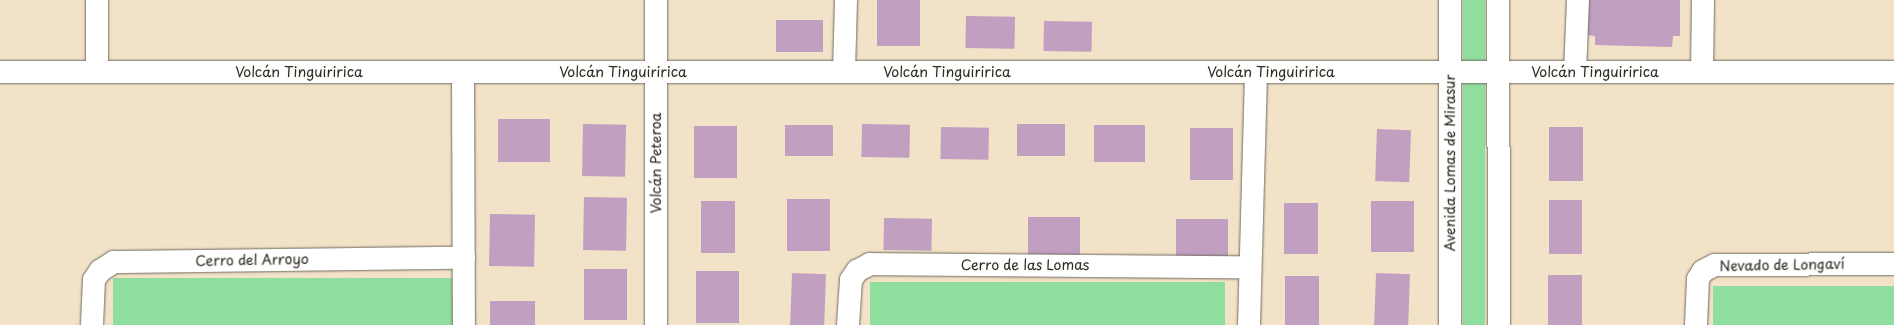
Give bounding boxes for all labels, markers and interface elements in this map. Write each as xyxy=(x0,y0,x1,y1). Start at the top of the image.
street label: Volcán Tinguiririca xyxy=(235,64,363,80)
street label: Volcán Tinguiririca xyxy=(559,64,687,80)
street label: Volcán Tinguiririca xyxy=(883,64,1011,80)
street label: Volcán Tinguiririca xyxy=(1207,64,1335,80)
street label: Volcán Tinguiririca xyxy=(1531,64,1659,80)
street label: Avenida Lomas de Mirasur xyxy=(1442,74,1458,252)
street label: Volcán Peteroa xyxy=(648,113,664,213)
street label: Cerro del Arroyo xyxy=(195,251,309,269)
street label: Nevado de Longaví xyxy=(1719,256,1845,274)
street label: Cerro de las Lomas xyxy=(960,257,1090,273)

